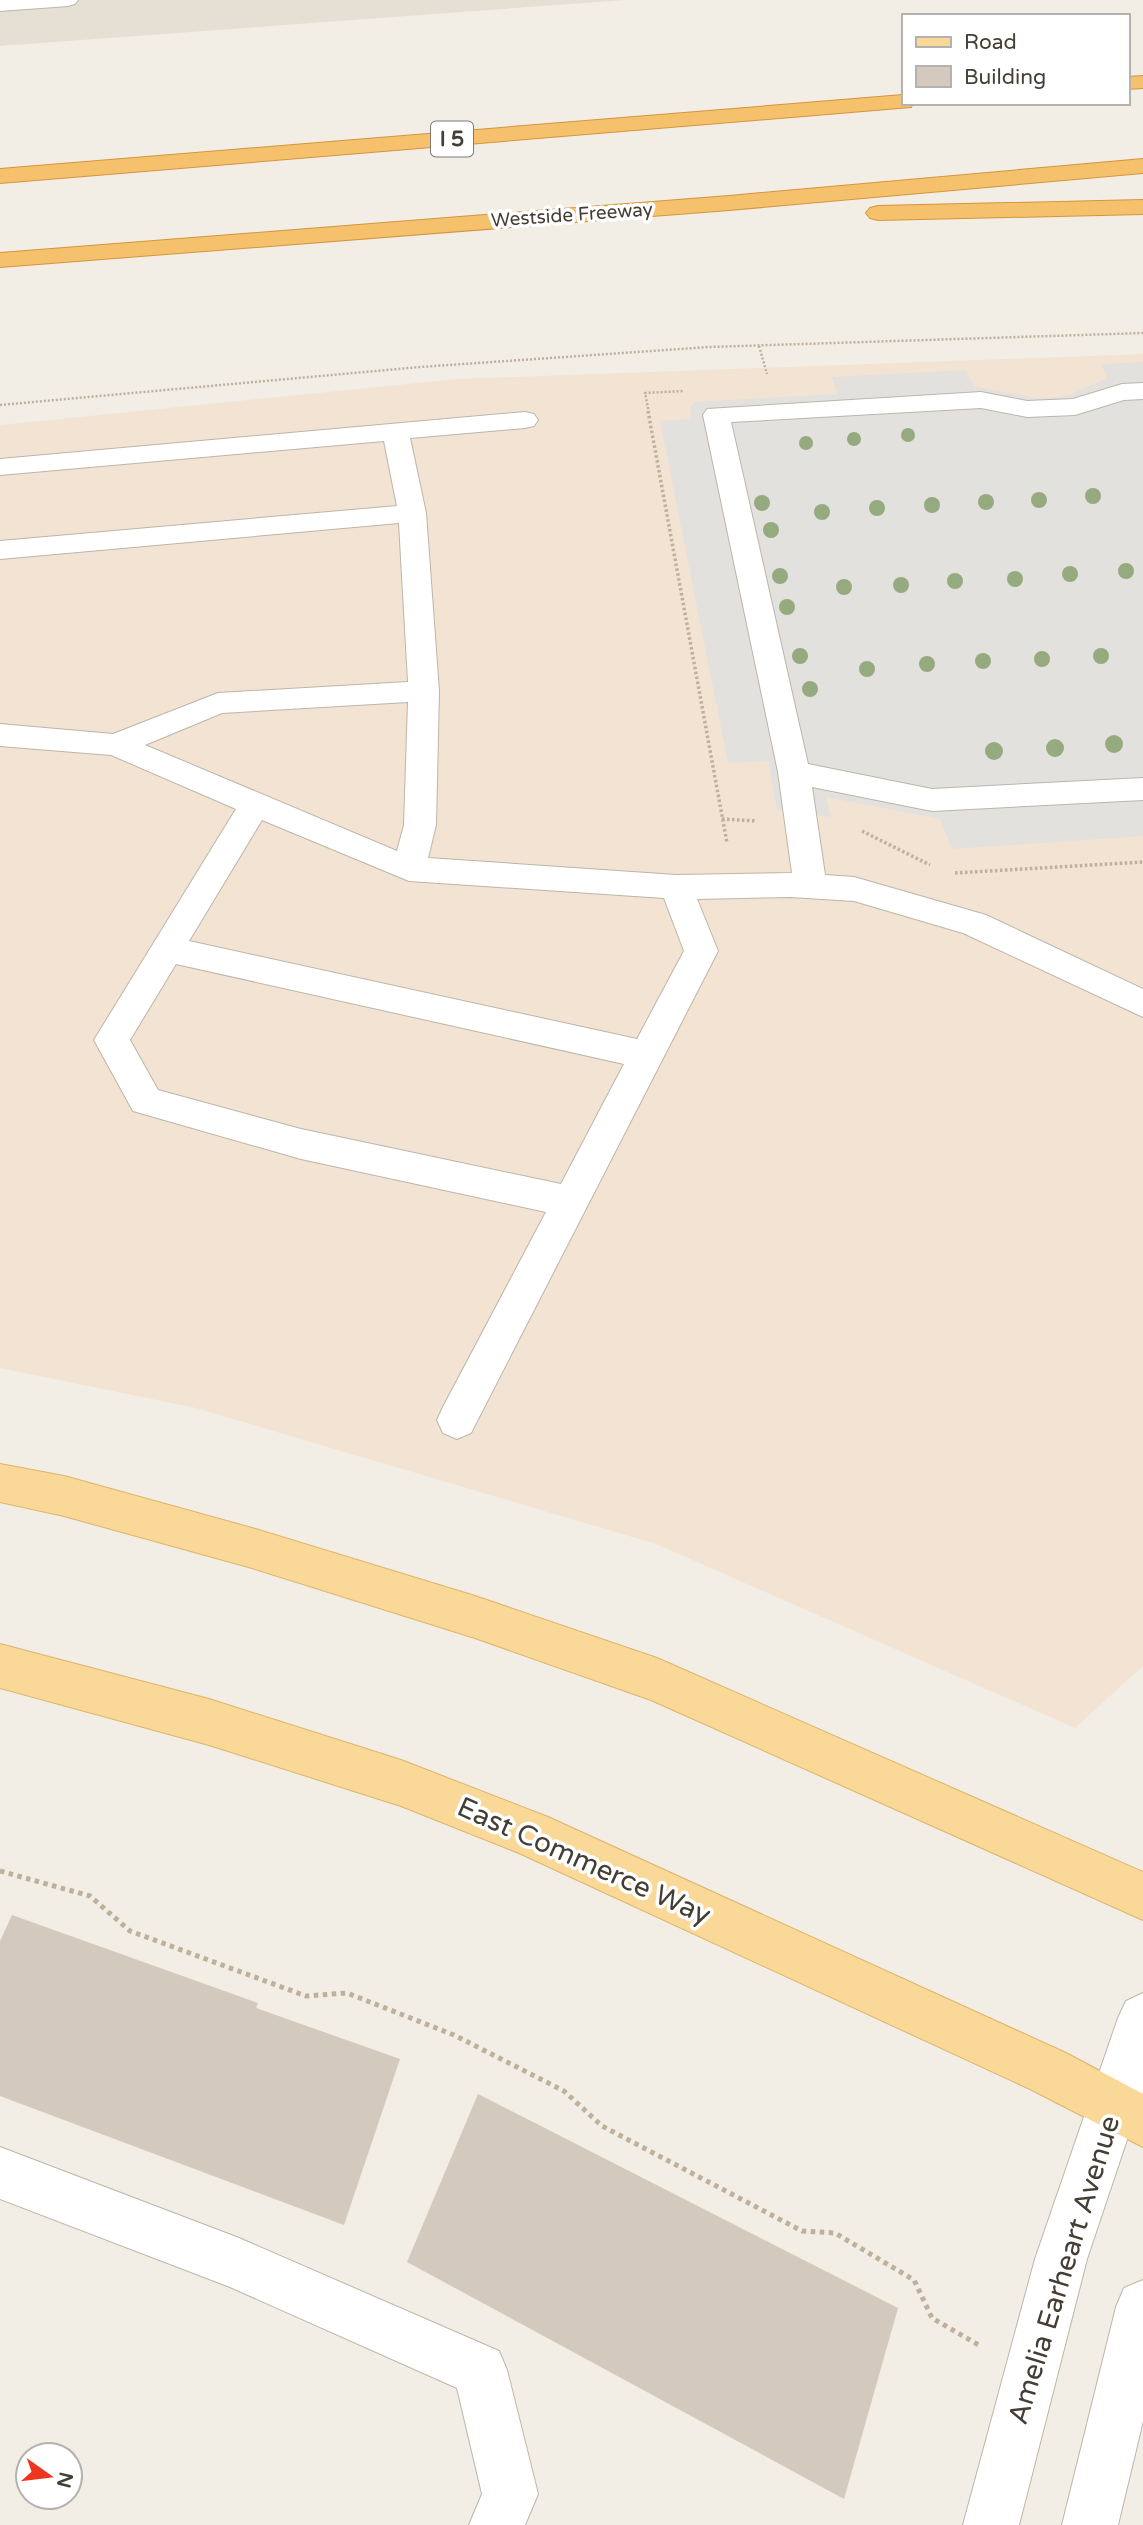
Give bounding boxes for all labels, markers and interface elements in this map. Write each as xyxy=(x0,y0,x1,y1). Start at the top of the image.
legend xyxy=(902,14,1129,105)
text: Road xyxy=(964,30,1017,55)
text: Building xyxy=(964,65,1046,90)
road number: I 5 xyxy=(431,122,473,156)
street label: Westside Freeway xyxy=(490,198,654,232)
street label: East Commerce Way xyxy=(452,1790,716,1932)
street label: Amelia Earheart Avenue xyxy=(1001,2112,1127,2428)
north arrow xyxy=(14,2441,84,2511)
text: N xyxy=(52,2470,77,2490)

